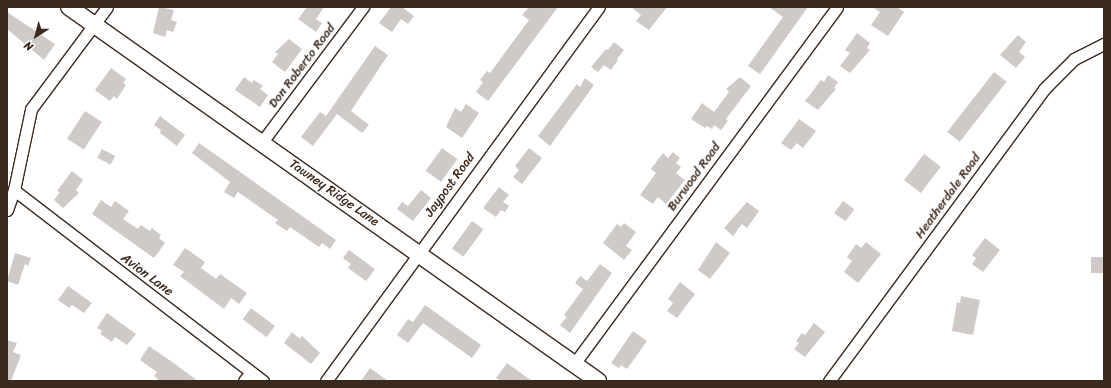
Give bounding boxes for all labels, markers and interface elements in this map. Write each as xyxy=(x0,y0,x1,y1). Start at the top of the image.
north arrow xyxy=(16,16,56,56)
street label: Don Roberto Road xyxy=(265,21,339,111)
text: N xyxy=(20,36,37,56)
street label: Burwood Road xyxy=(664,140,724,214)
street label: Jaypost Road xyxy=(422,150,478,220)
street label: Heatherdale Road xyxy=(912,150,984,242)
street label: Tawney Ridge Lane xyxy=(286,156,382,230)
street label: Avion Lane xyxy=(118,250,176,300)

